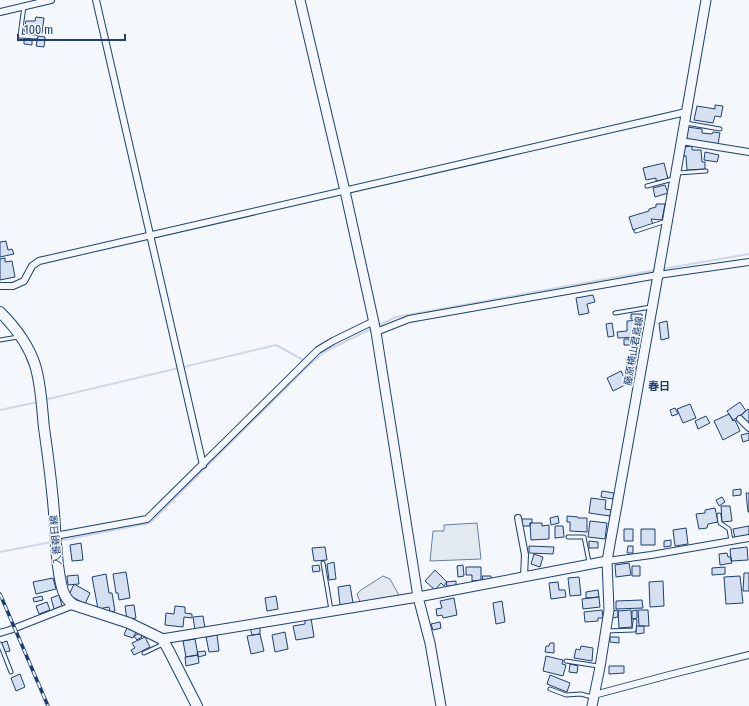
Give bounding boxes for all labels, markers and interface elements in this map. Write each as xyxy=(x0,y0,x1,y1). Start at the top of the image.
scale bar xyxy=(18,16,125,42)
text: 100 m xyxy=(24,23,53,37)
street label: 藤原横山君島線 xyxy=(622,315,646,387)
district label: 春日 xyxy=(648,380,670,393)
street label: 入善朝日線 xyxy=(48,515,64,565)

